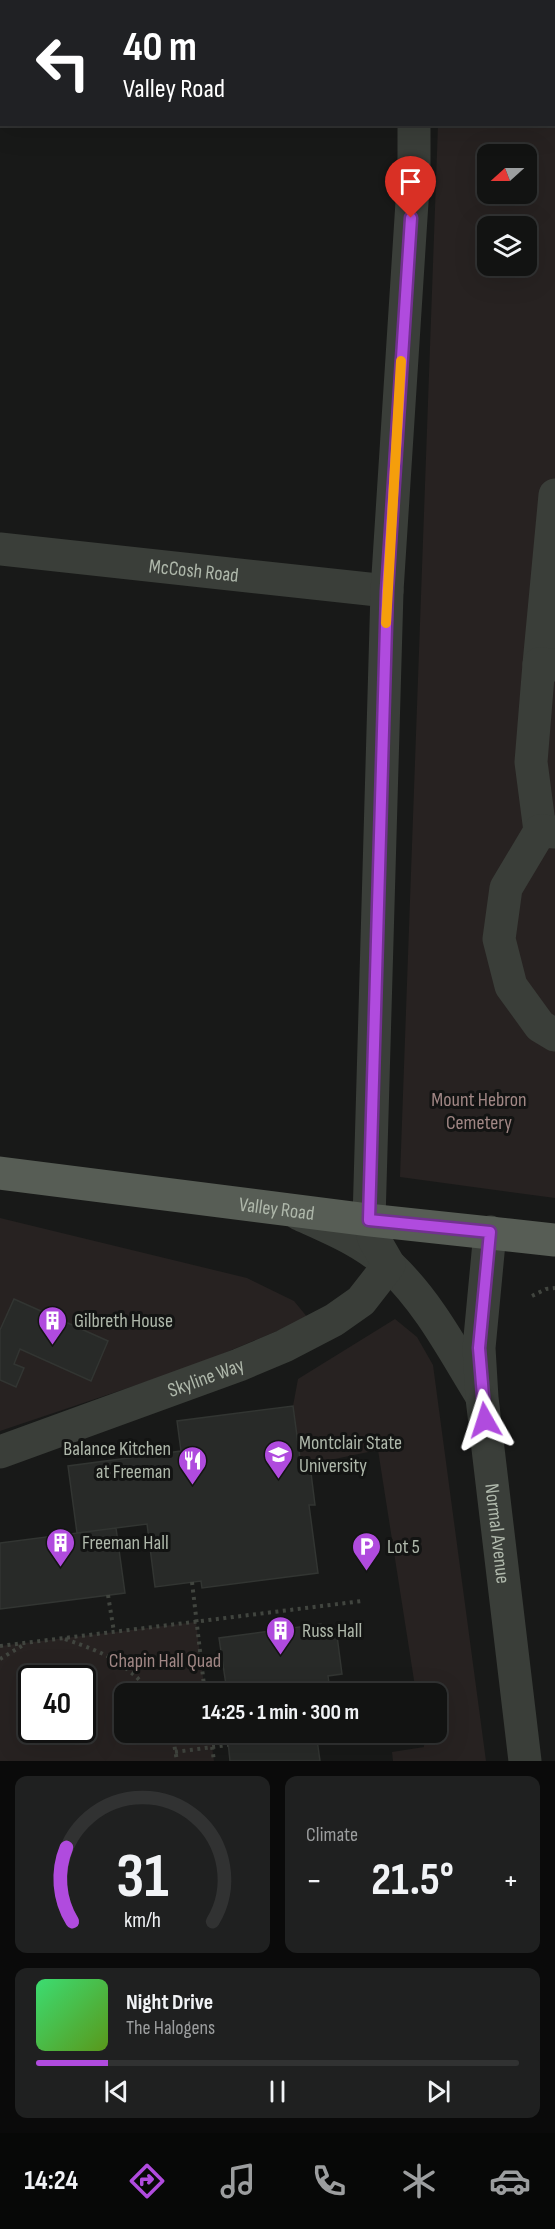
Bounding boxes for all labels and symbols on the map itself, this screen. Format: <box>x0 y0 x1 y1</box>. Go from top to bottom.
north arrow <box>477 144 537 204</box>
pin <box>385 156 436 218</box>
street label: McCosh Road <box>148 554 240 588</box>
park label: Mount Hebron Cemetery <box>431 1088 527 1135</box>
street label: Valley Road <box>238 1193 316 1226</box>
building icon: Gilbreth House <box>37 1304 69 1346</box>
place label: Gilbreth House <box>74 1309 173 1333</box>
street label: Skyline Way <box>165 1353 248 1403</box>
position arrow <box>453 1388 517 1452</box>
place label: Montclair State University <box>299 1431 402 1478</box>
place label: Balance Kitchen at Freeman <box>63 1437 171 1484</box>
school or university icon: Montclair State University <box>262 1438 294 1480</box>
restaurant icon: Balance Kitchen at Freeman <box>176 1444 208 1486</box>
street label: Normal Avenue <box>479 1482 515 1585</box>
building icon: Freeman Hall <box>45 1526 77 1568</box>
parking icon: Lot 5 <box>350 1530 382 1572</box>
place label: Freeman Hall <box>82 1531 169 1555</box>
place label: Lot 5 <box>387 1535 420 1559</box>
building icon: Russ Hall <box>265 1614 297 1656</box>
place label: Russ Hall <box>302 1619 362 1643</box>
park label: Chapin Hall Quad <box>109 1649 221 1673</box>
speed limit sign: 40 <box>18 1665 96 1743</box>

